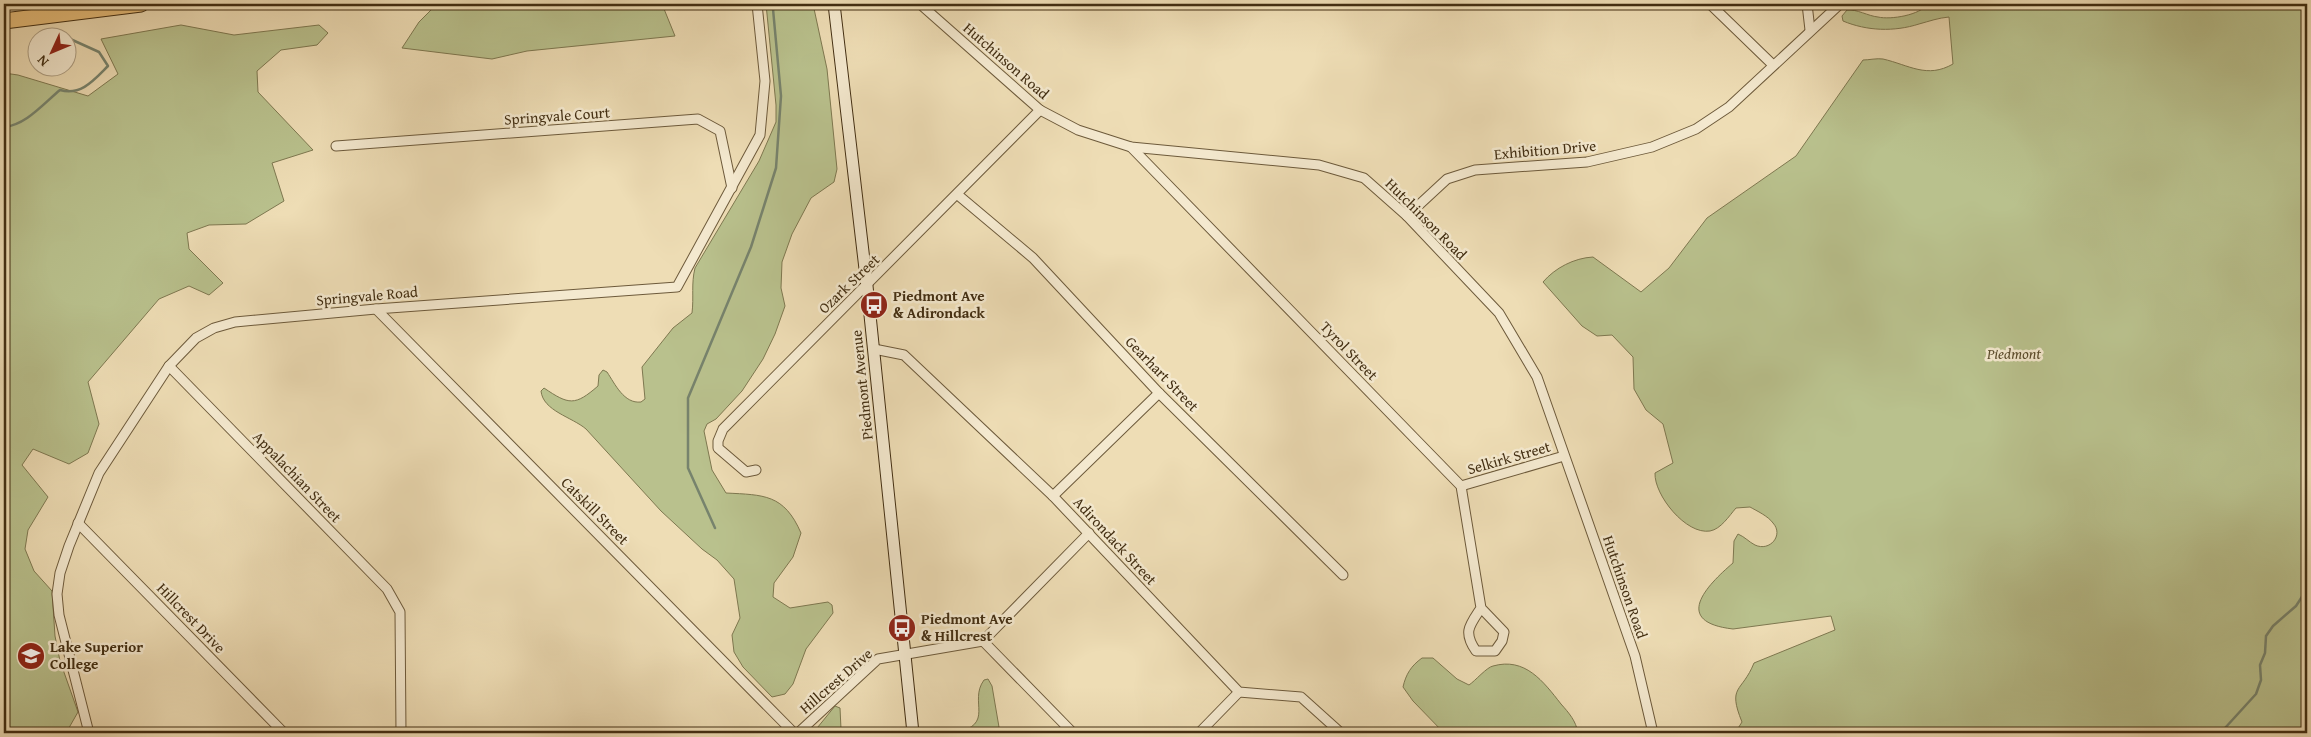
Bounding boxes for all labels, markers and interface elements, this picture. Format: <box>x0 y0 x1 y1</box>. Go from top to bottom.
street label: Hutchinson Road <box>959 17 1054 104</box>
north arrow <box>28 28 78 78</box>
text: N <box>32 50 53 71</box>
street label: Springvale Court <box>503 101 611 130</box>
street label: Exhibition Drive <box>1493 135 1597 164</box>
street label: Hutchinson Road <box>1381 173 1472 264</box>
street label: Ozark Street <box>813 249 884 318</box>
street label: Springvale Road <box>315 281 419 310</box>
place label: Piedmont Ave & Adirondack <box>893 285 985 323</box>
bus stop icon: Piedmont Ave & Adirondack <box>859 290 889 320</box>
street label: Tyrol Street <box>1316 316 1383 385</box>
street label: Piedmont Avenue <box>845 329 878 441</box>
street label: Gearhart Street <box>1121 331 1204 416</box>
park label: Piedmont <box>1986 343 2041 364</box>
street label: Appalachian Street <box>248 426 347 527</box>
street label: Selkirk Street <box>1465 435 1554 479</box>
street label: Catskill Street <box>557 472 634 550</box>
street label: Adirondack Street <box>1069 492 1162 590</box>
street label: Hutchinson Road <box>1598 533 1653 641</box>
street label: Hillcrest Drive <box>152 578 230 657</box>
place label: Piedmont Ave & Hillcrest <box>921 608 1013 646</box>
bus stop icon: Piedmont Ave & Hillcrest <box>887 613 917 643</box>
place label: Lake Superior College <box>50 636 143 674</box>
school or university icon: Lake Superior College <box>16 641 46 671</box>
street label: Hillcrest Drive <box>795 643 877 718</box>

